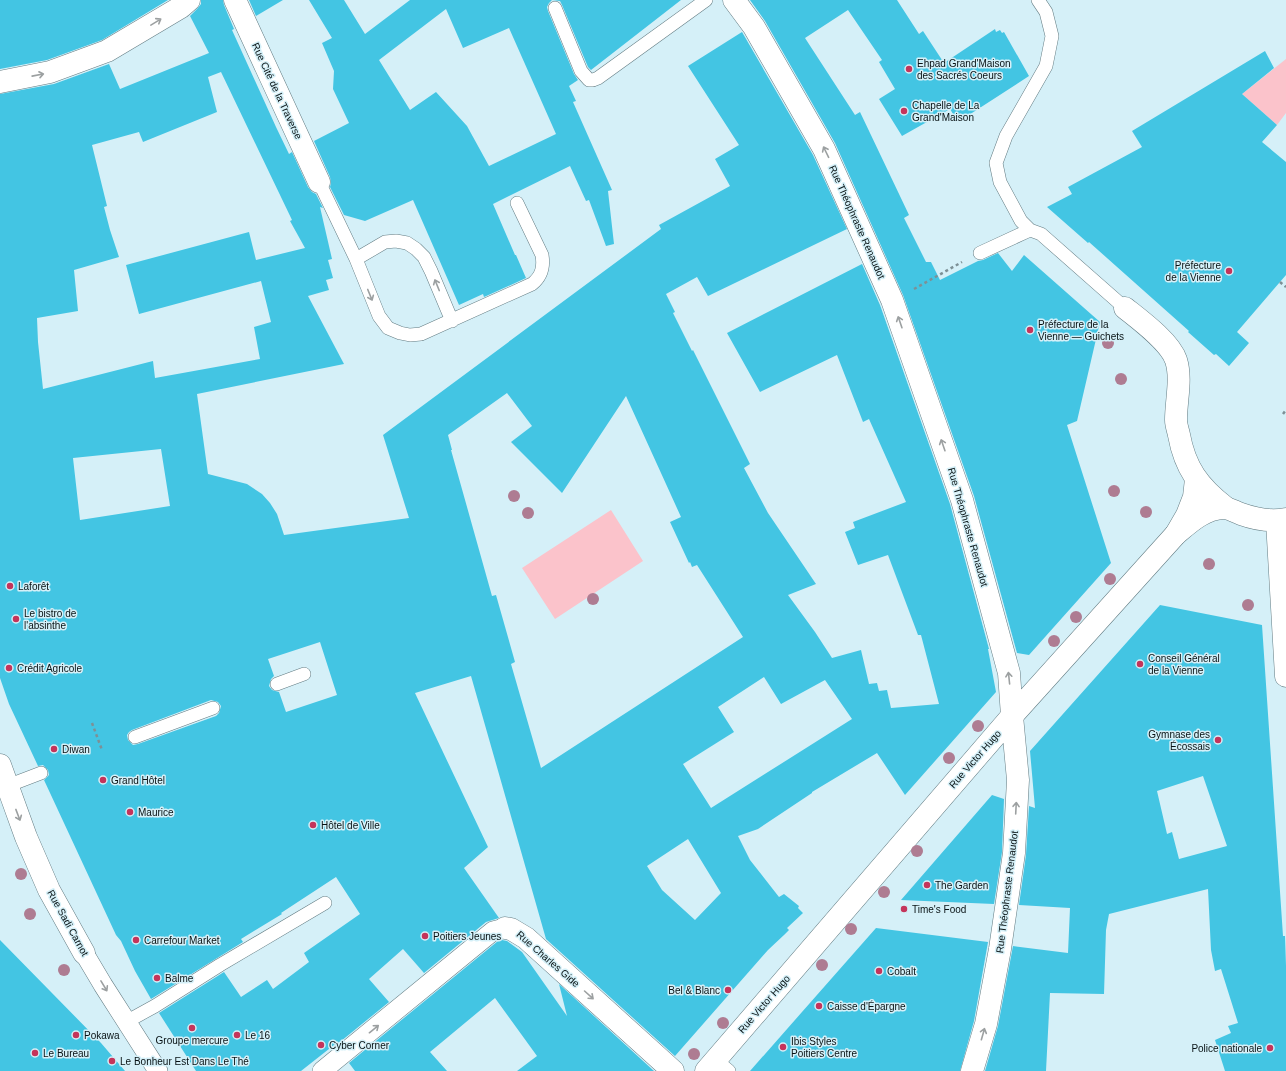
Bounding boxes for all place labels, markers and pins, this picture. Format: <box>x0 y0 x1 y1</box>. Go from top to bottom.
place label: Ehpad Grand'Maison des Sacrés Coeurs <box>917 58 1011 81</box>
marker: Ehpad Grand'Maison des Sacrés Coeurs <box>904 64 914 74</box>
place label: Chapelle de La Grand'Maison <box>912 100 980 123</box>
marker: Chapelle de La Grand'Maison <box>899 106 909 116</box>
place label: Préfecture de la Vienne <box>1166 260 1221 283</box>
marker: Préfecture de la Vienne <box>1224 266 1234 276</box>
place label: Préfecture de la Vienne — Guichets <box>1038 319 1124 342</box>
marker: Préfecture de la Vienne — Guichets <box>1025 325 1035 335</box>
marker: Laforêt <box>5 581 15 591</box>
place label: Laforêt <box>18 581 49 592</box>
place label: Le bistro de l'absinthe <box>24 608 77 631</box>
marker: Le bistro de l'absinthe <box>11 614 21 624</box>
place label: Conseil Général de la Vienne <box>1148 653 1220 676</box>
marker: Conseil Général de la Vienne <box>1135 659 1145 669</box>
marker: Crédit Agricole <box>4 663 14 673</box>
place label: Crédit Agricole <box>17 663 82 674</box>
place label: Gymnase des Écossais <box>1148 729 1210 752</box>
marker: Gymnase des Écossais <box>1213 735 1223 745</box>
marker: Diwan <box>49 744 59 754</box>
place label: Diwan <box>62 744 90 755</box>
marker: Grand Hôtel <box>98 775 108 785</box>
place label: Grand Hôtel <box>111 775 165 786</box>
marker: Maurice <box>125 807 135 817</box>
place label: Maurice <box>138 807 174 818</box>
marker: Hôtel de Ville <box>308 820 318 830</box>
place label: Hôtel de Ville <box>321 820 380 831</box>
marker: The Garden <box>922 880 932 890</box>
place label: The Garden <box>935 880 988 891</box>
marker: Time's Food <box>899 904 909 914</box>
place label: Time's Food <box>912 904 966 915</box>
marker: Poitiers Jeunes <box>420 931 430 941</box>
place label: Poitiers Jeunes <box>433 931 501 942</box>
marker: Carrefour Market <box>131 935 141 945</box>
place label: Carrefour Market <box>144 935 220 946</box>
marker: Cobalt <box>874 966 884 976</box>
place label: Cobalt <box>887 966 916 977</box>
marker: Balme <box>152 973 162 983</box>
place label: Balme <box>165 973 194 984</box>
place label: Bel & Blanc <box>668 985 720 996</box>
marker: Bel & Blanc <box>723 985 733 995</box>
place label: Caisse d'Épargne <box>827 1000 906 1012</box>
marker: Caisse d'Épargne <box>814 1001 824 1011</box>
marker: Groupe mercure <box>187 1023 197 1033</box>
marker: Pokawa <box>71 1030 81 1040</box>
place label: Pokawa <box>84 1030 120 1041</box>
marker: Le 16 <box>232 1030 242 1040</box>
place label: Le 16 <box>245 1030 270 1041</box>
place label: Groupe mercure <box>156 1035 229 1046</box>
place label: Ibis Styles Poitiers Centre <box>791 1036 858 1059</box>
marker: Cyber Corner <box>316 1040 326 1050</box>
place label: Cyber Corner <box>329 1040 390 1051</box>
marker: Ibis Styles Poitiers Centre <box>778 1042 788 1052</box>
place label: Police nationale <box>1191 1043 1262 1054</box>
marker: Police nationale <box>1265 1043 1275 1053</box>
marker: Le Bureau <box>30 1048 40 1058</box>
place label: Le Bureau <box>43 1048 89 1059</box>
marker: Le Bonheur Est Dans Le Thé <box>107 1056 117 1066</box>
place label: Le Bonheur Est Dans Le Thé <box>120 1056 249 1067</box>

